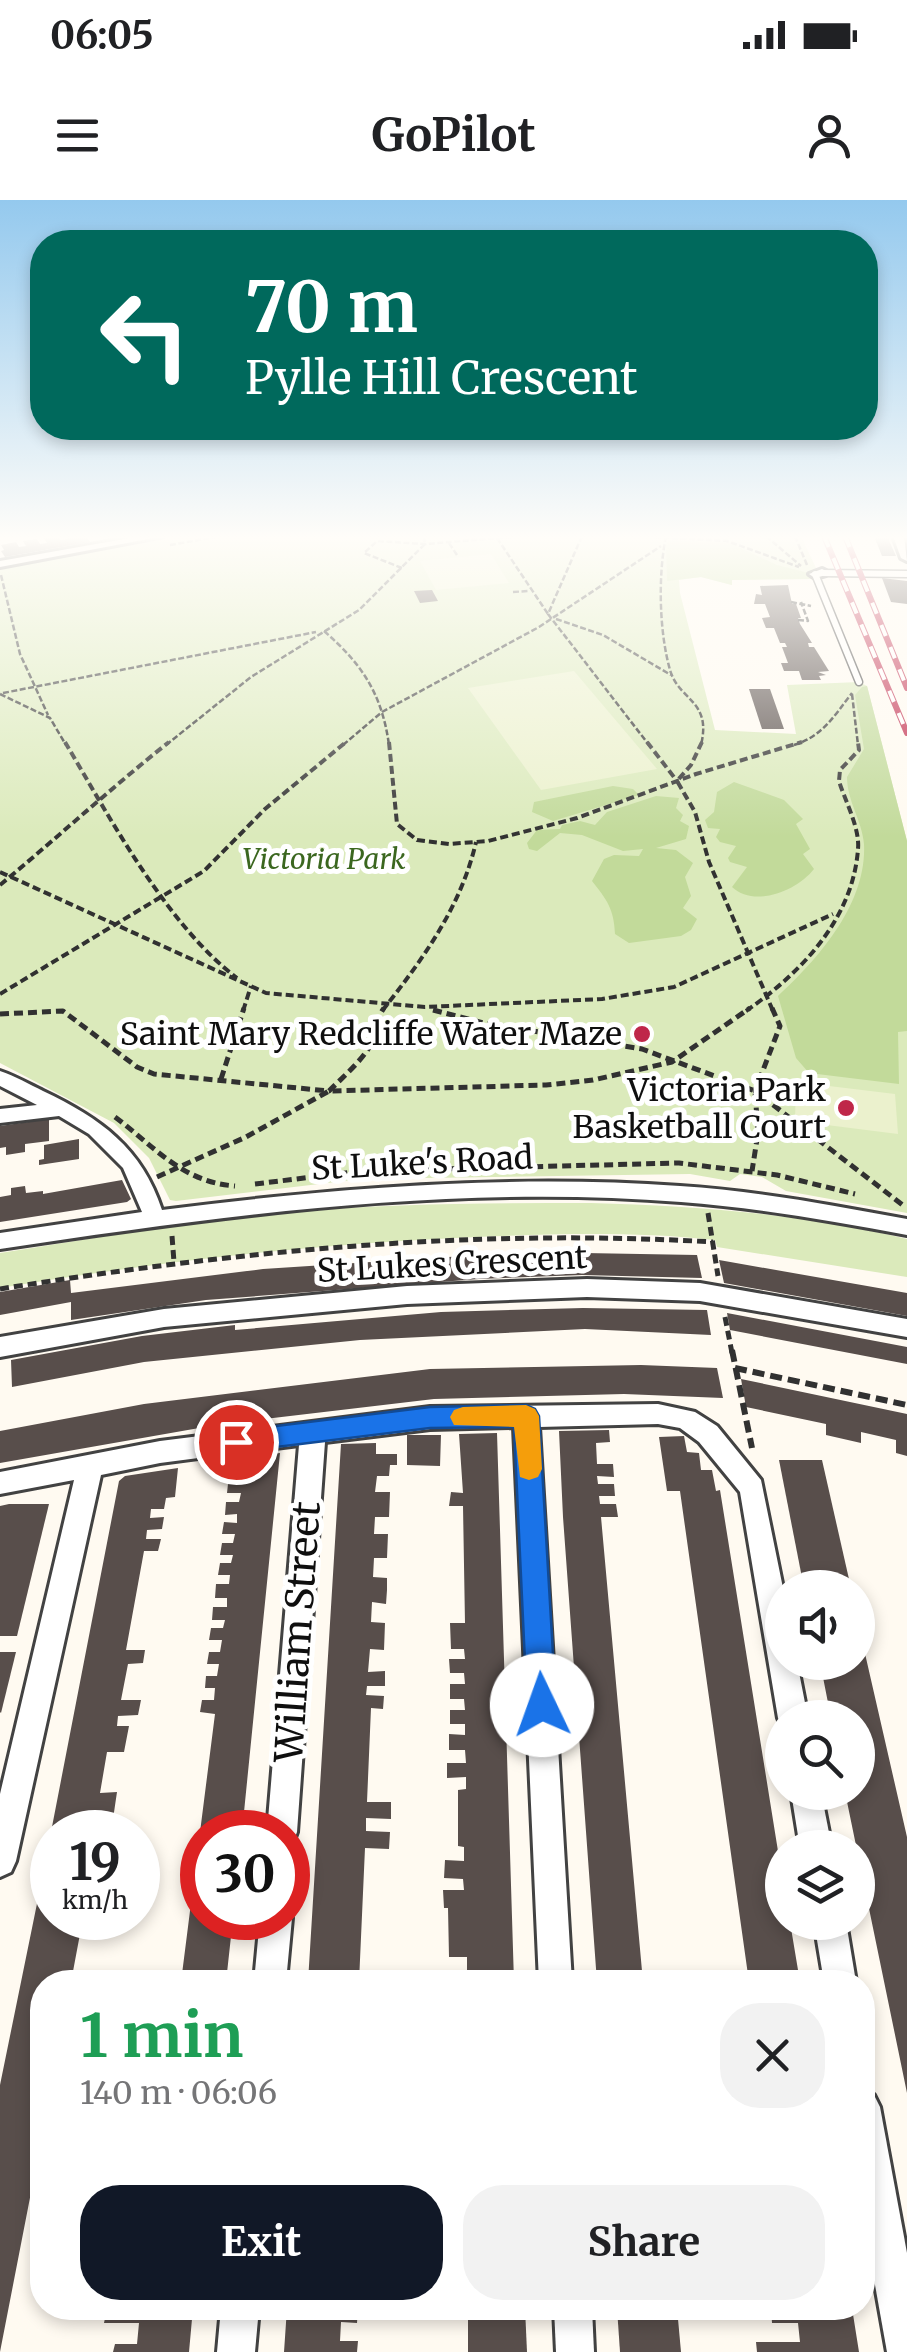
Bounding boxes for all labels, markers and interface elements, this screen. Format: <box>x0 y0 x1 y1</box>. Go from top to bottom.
text: 06:05 <box>50 12 154 59</box>
text: GoPilot <box>371 107 536 163</box>
icon: menu <box>50 108 105 163</box>
icon: person <box>802 108 857 163</box>
text: 70 m <box>245 263 418 351</box>
icon: left <box>80 270 210 400</box>
text: Pylle Hill Crescent <box>245 350 638 406</box>
park label: Victoria Park <box>243 841 405 877</box>
place label: Saint Mary Redcliffe Water Maze <box>120 1014 622 1054</box>
marker: Saint Mary Redcliffe Water Maze <box>631 1023 653 1045</box>
place label: Victoria Park Basketball Court <box>573 1070 827 1147</box>
marker: Victoria Park Basketball Court <box>835 1097 857 1119</box>
street label: St Luke's Road <box>310 1137 534 1189</box>
street label: St Lukes Crescent <box>316 1237 589 1291</box>
pin <box>194 1400 279 1485</box>
icon: arrive <box>209 1415 264 1470</box>
street label: William Street <box>265 1500 330 1765</box>
map controls <box>765 1570 875 1940</box>
button: sound <box>765 1570 875 1680</box>
position arrow <box>490 1653 594 1757</box>
button: search <box>765 1700 875 1810</box>
speed limit sign: 30 <box>180 1810 310 1940</box>
button: layers <box>765 1830 875 1940</box>
text: 19 <box>69 1831 121 1894</box>
text: km/h <box>62 1884 128 1916</box>
text: 1 min <box>80 1998 243 2073</box>
button: close <box>720 2003 825 2108</box>
text: 140 m · 06:06 <box>80 2073 277 2113</box>
button: Exit <box>80 2185 443 2300</box>
button: Share <box>463 2185 825 2300</box>

